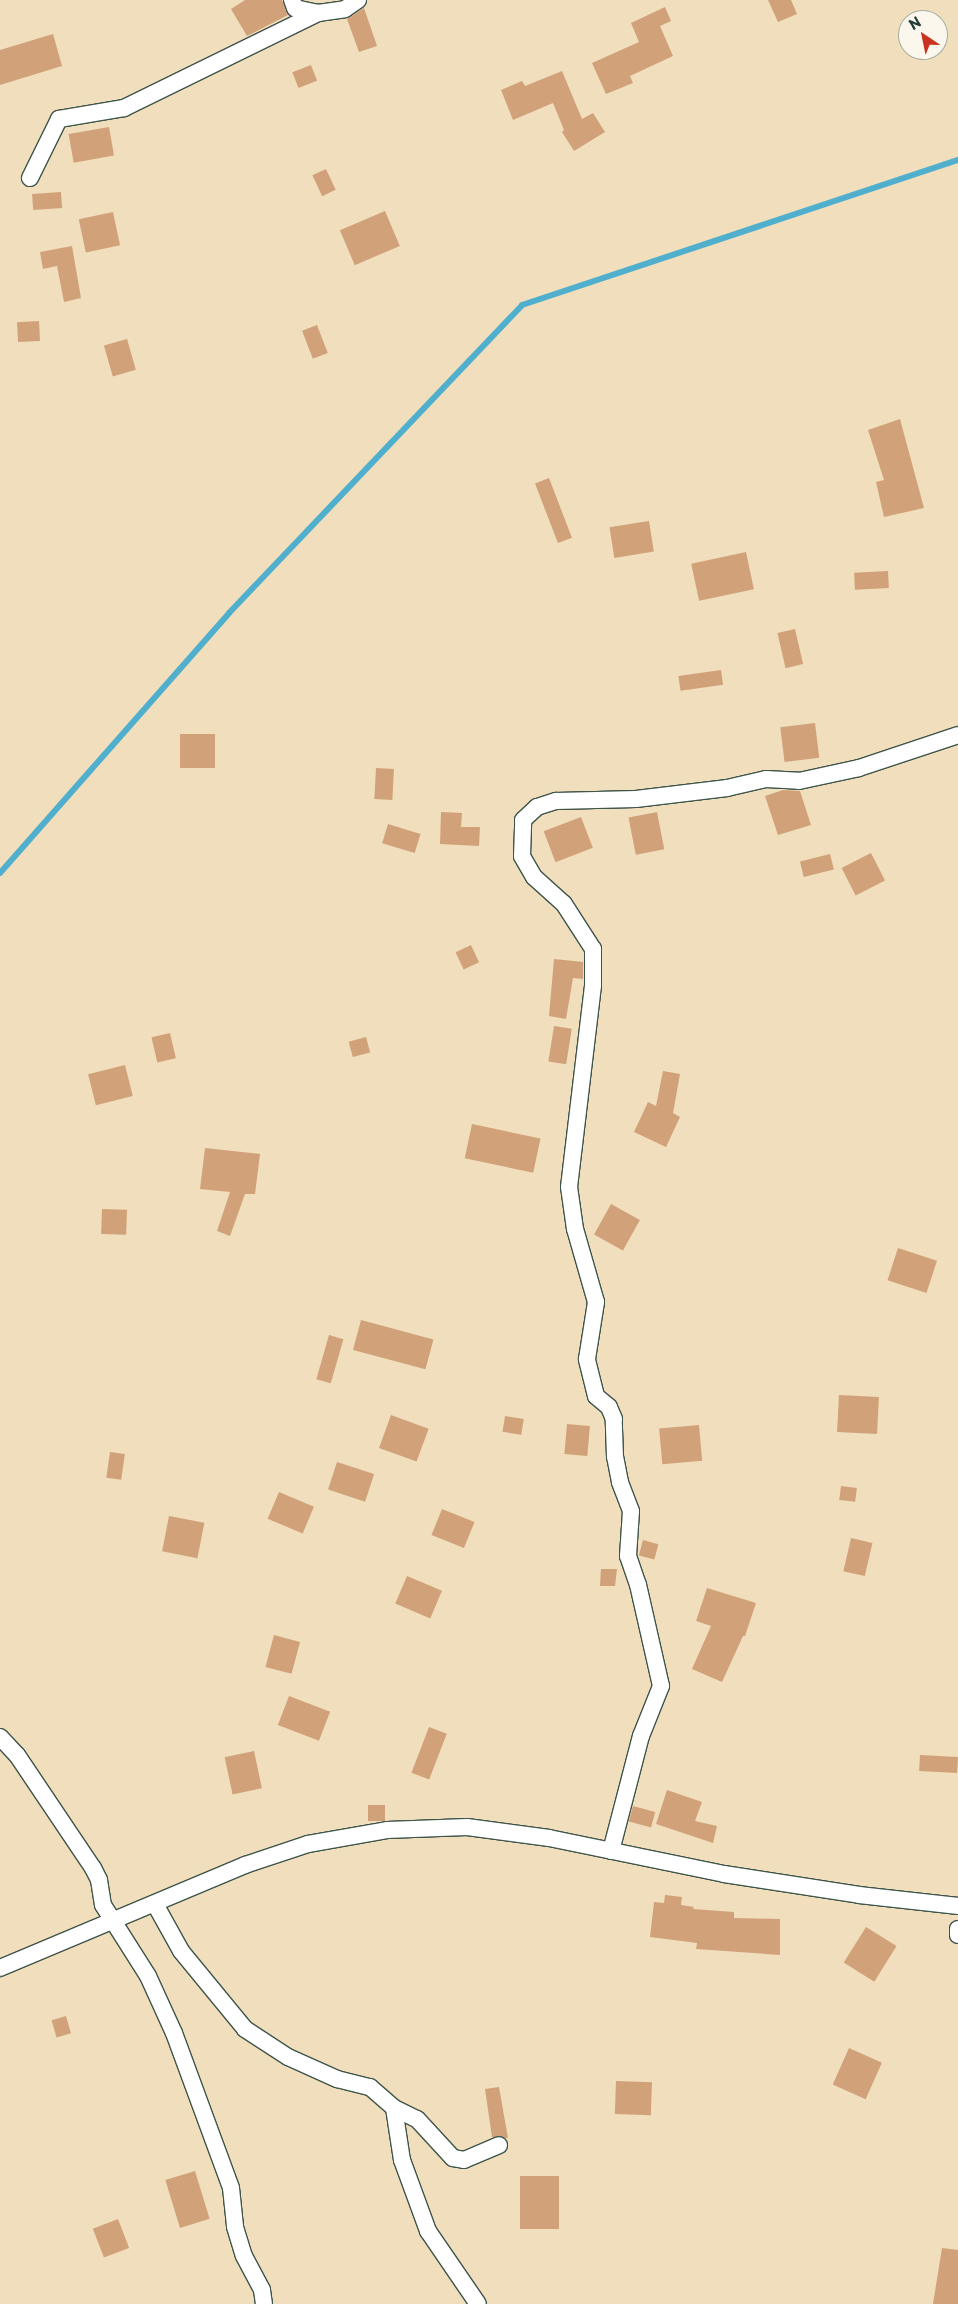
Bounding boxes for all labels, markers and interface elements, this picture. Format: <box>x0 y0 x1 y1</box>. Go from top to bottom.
north arrow <box>898 10 948 60</box>
text: N <box>904 11 925 35</box>

